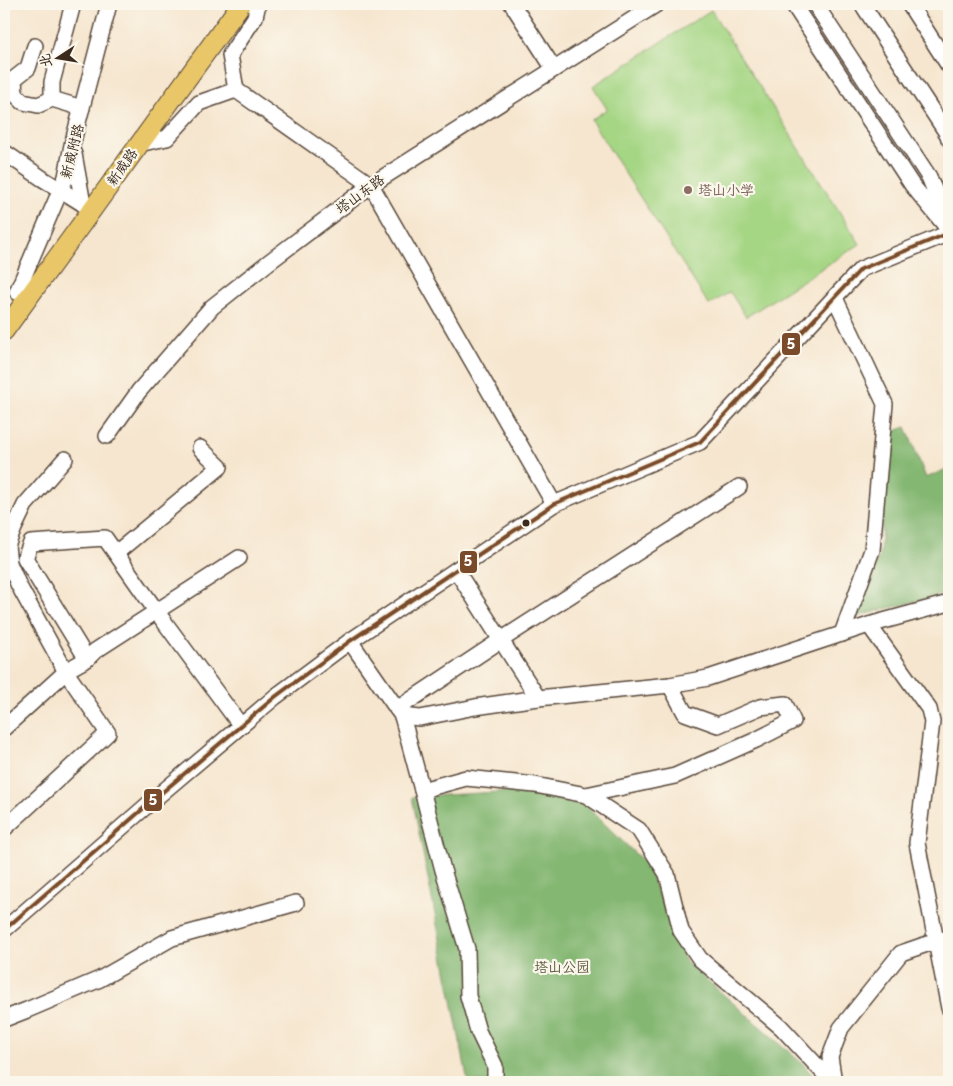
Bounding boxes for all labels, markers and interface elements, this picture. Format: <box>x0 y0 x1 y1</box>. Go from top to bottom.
north arrow <box>32 32 82 82</box>
text: 北 <box>33 52 57 70</box>
street label: 新威附路 <box>55 121 88 181</box>
street label: 新威路 <box>101 143 142 190</box>
street label: 塔山东路 <box>331 169 389 219</box>
place label: 塔山小学 <box>698 179 754 200</box>
marker: 塔山小学 <box>682 184 694 196</box>
line badge: 5 <box>781 332 801 356</box>
text: 5 <box>787 333 796 354</box>
unlabelled marker <box>521 518 531 528</box>
line badge: 5 <box>459 550 478 574</box>
text: 5 <box>464 550 473 571</box>
line badge: 5 <box>143 788 163 812</box>
text: 5 <box>149 789 158 810</box>
park label: 塔山公园 <box>534 956 590 977</box>

